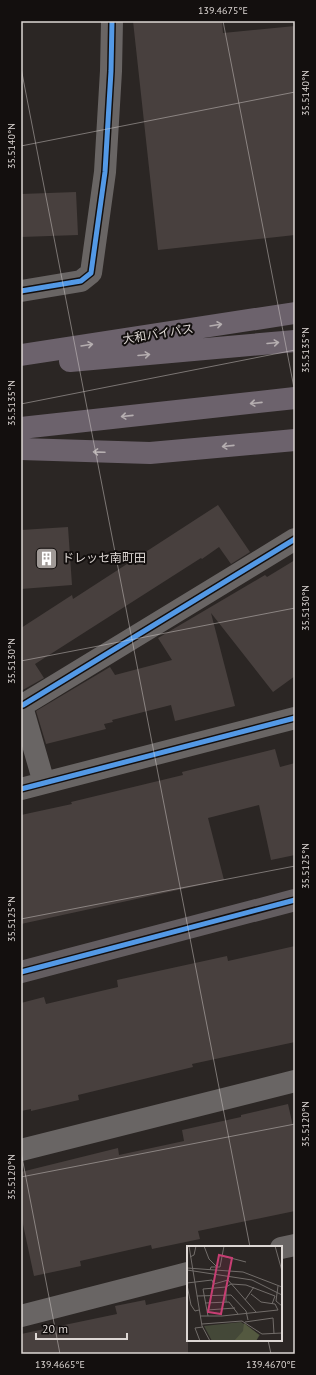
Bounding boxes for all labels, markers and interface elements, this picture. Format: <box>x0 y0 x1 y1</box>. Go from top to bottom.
text: 139.4675°E <box>198 4 248 17</box>
text: 35.5140°N <box>299 70 312 116</box>
text: 35.5140°N <box>5 123 18 169</box>
street label: 大和バイパス <box>121 320 195 347</box>
one-way arrow <box>209 321 222 329</box>
text: 35.5135°N <box>299 327 312 373</box>
one-way arrow <box>266 340 279 347</box>
one-way arrow <box>80 341 93 349</box>
one-way arrow <box>137 351 150 359</box>
text: 35.5135°N <box>5 380 18 426</box>
one-way arrow <box>250 399 263 406</box>
one-way arrow <box>121 413 134 420</box>
one-way arrow <box>222 443 235 450</box>
one-way arrow <box>93 448 106 455</box>
building icon: ドレッセ南町田 <box>33 545 59 571</box>
place label: ドレッセ南町田 <box>62 550 146 565</box>
text: 35.5130°N <box>299 585 312 631</box>
text: 35.5130°N <box>5 638 18 684</box>
text: 35.5125°N <box>299 843 312 889</box>
text: 35.5125°N <box>5 896 18 942</box>
text: 35.5120°N <box>299 1101 312 1147</box>
text: 35.5120°N <box>5 1154 18 1200</box>
inset map <box>187 1246 282 1341</box>
scale bar <box>36 1315 127 1341</box>
text: 20 m <box>42 1321 68 1336</box>
text: 139.4665°E <box>35 1358 85 1371</box>
text: 139.4670°E <box>246 1358 296 1371</box>

